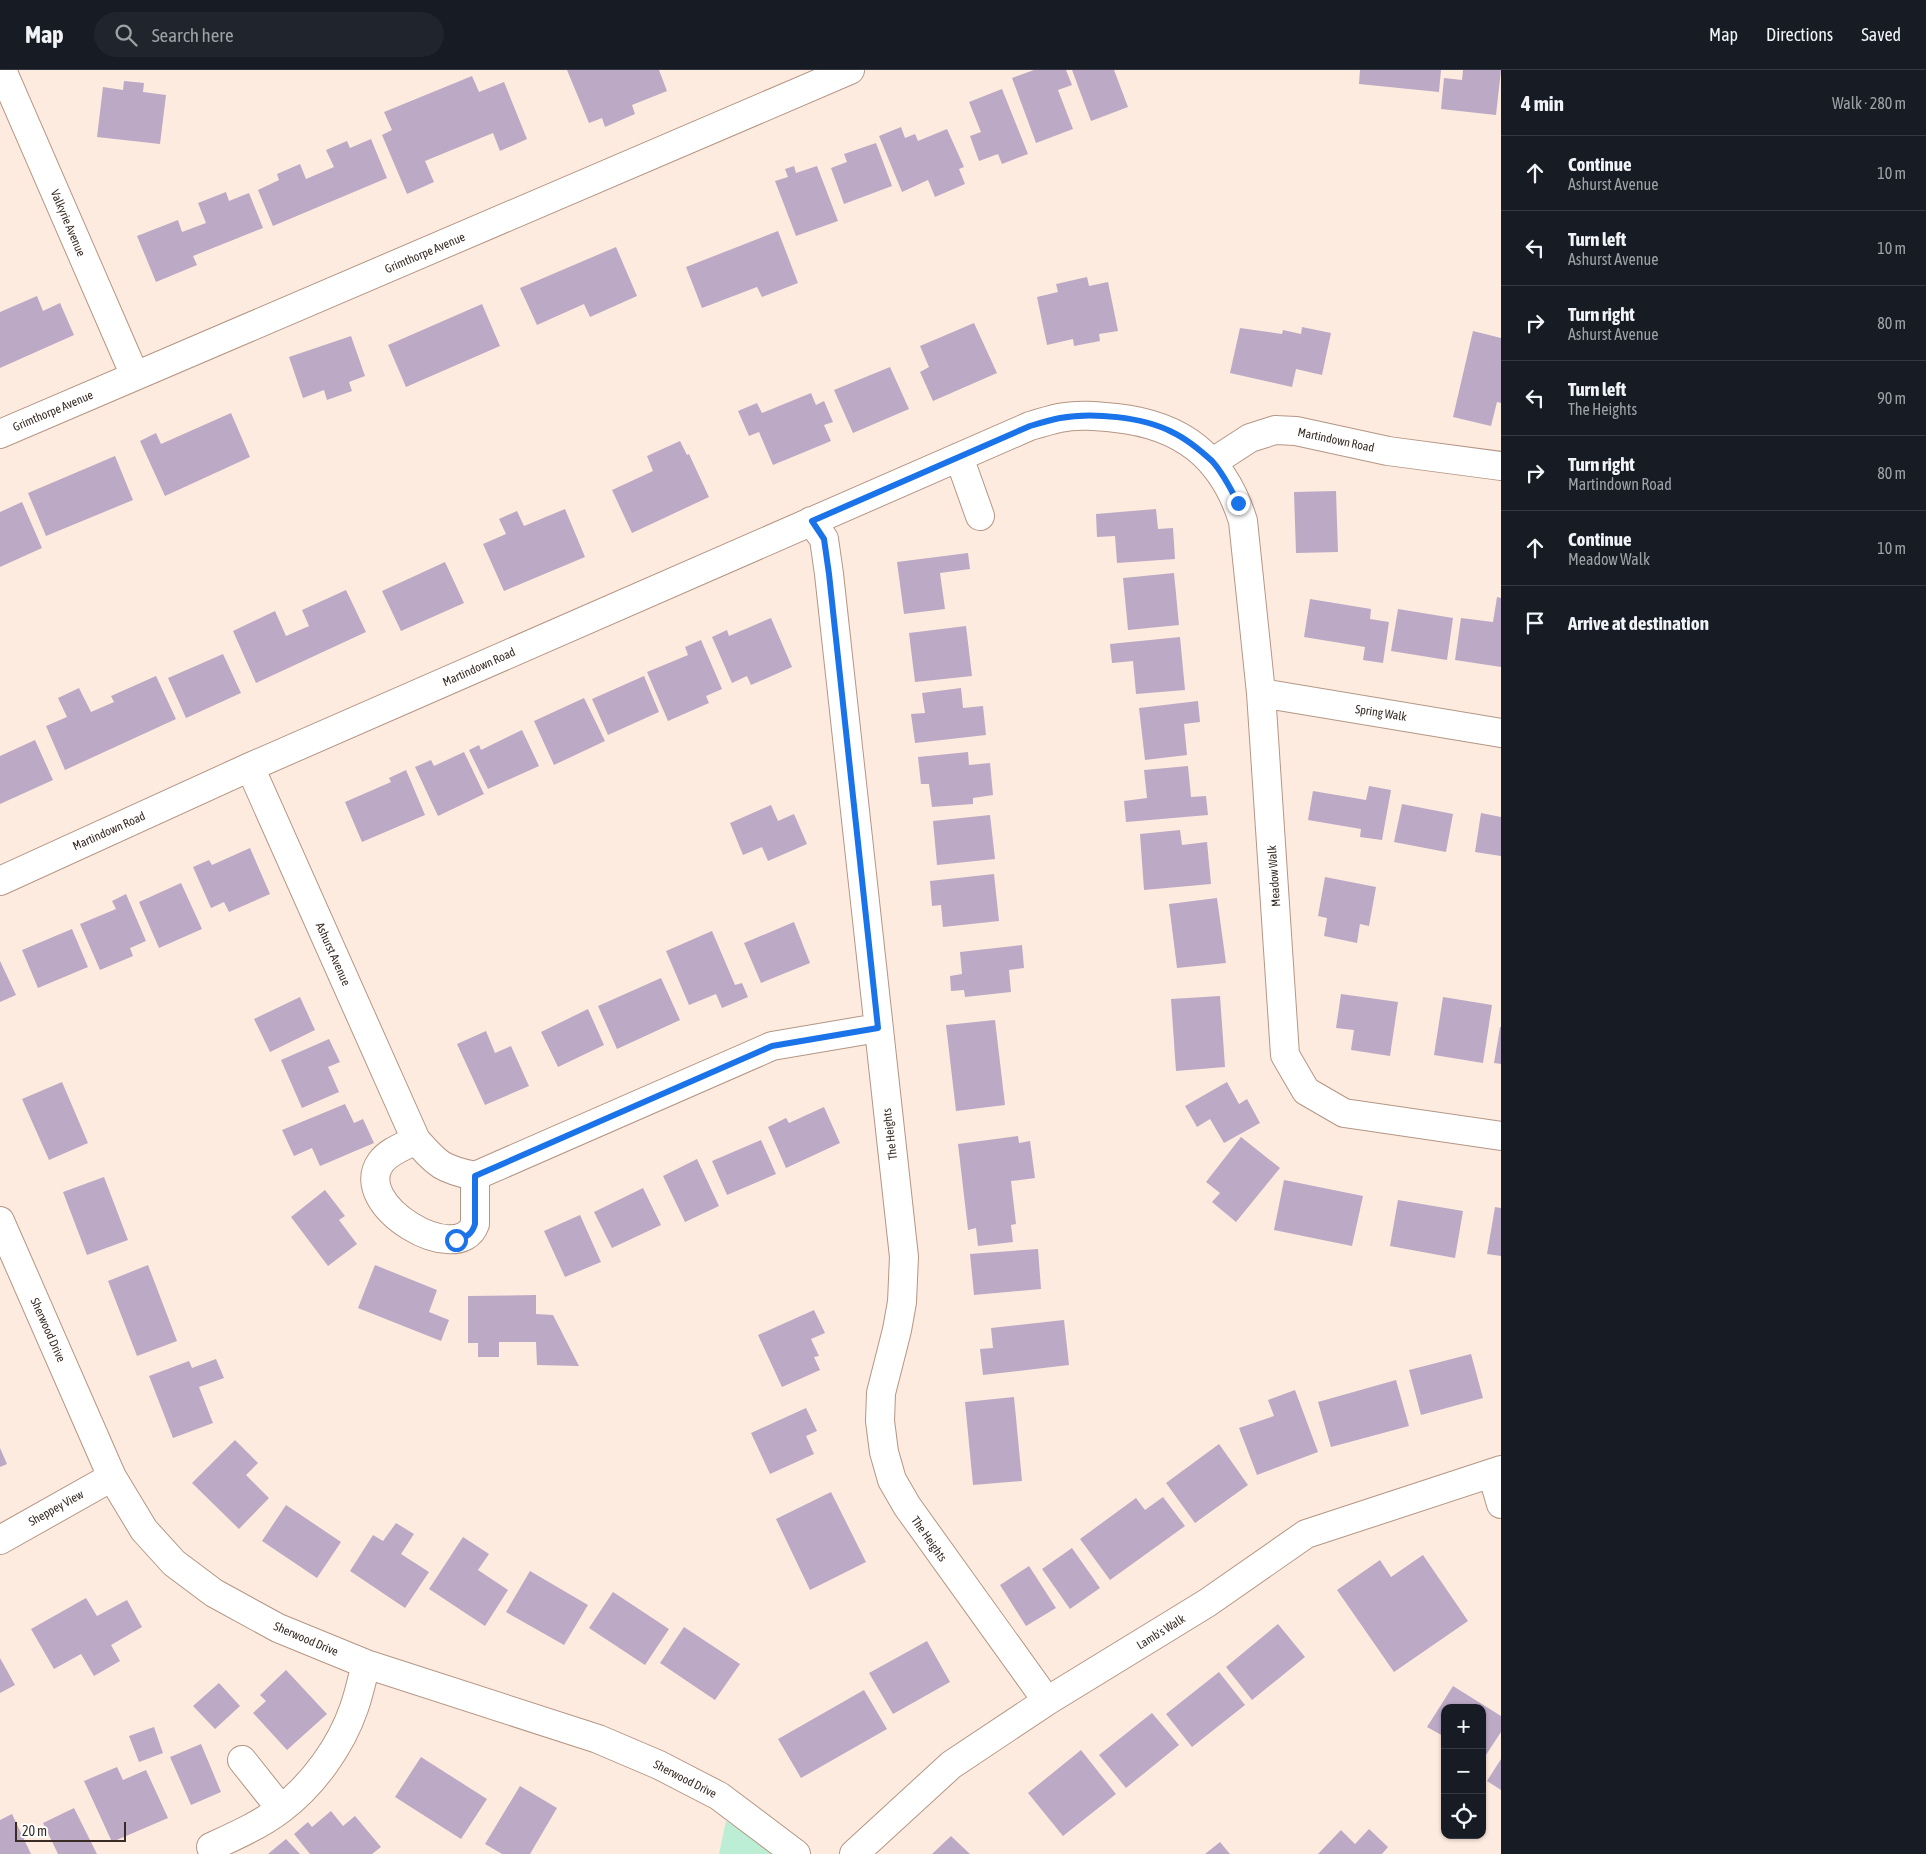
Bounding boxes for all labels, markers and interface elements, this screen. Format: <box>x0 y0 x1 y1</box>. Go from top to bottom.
search box <box>94 12 444 57</box>
text: Map <box>25 21 64 48</box>
icon: search <box>112 21 140 49</box>
text: Search here <box>152 24 234 46</box>
text: Map <box>1709 24 1738 45</box>
text: Directions <box>1766 24 1833 45</box>
text: Saved <box>1861 24 1901 45</box>
text: 4 min <box>1521 91 1564 115</box>
text: Walk · 280 m <box>1832 94 1906 112</box>
text: Continue <box>1568 153 1632 175</box>
icon: ahead <box>1521 159 1549 187</box>
text: 10 m <box>1877 164 1906 182</box>
text: Ashurst Avenue <box>1568 175 1658 193</box>
street label: Valkyrie Avenue <box>48 188 88 258</box>
text: Turn left <box>1568 228 1626 250</box>
street label: Grimthorpe Avenue <box>383 230 467 276</box>
icon: left <box>1521 234 1549 262</box>
text: 10 m <box>1877 239 1906 257</box>
text: Ashurst Avenue <box>1568 250 1658 268</box>
text: Turn right <box>1568 303 1635 325</box>
icon: right <box>1521 309 1549 337</box>
text: 80 m <box>1877 314 1906 332</box>
text: Ashurst Avenue <box>1568 325 1658 343</box>
text: Turn left <box>1568 378 1626 400</box>
icon: left <box>1521 384 1549 412</box>
street label: Grimthorpe Avenue <box>11 388 95 434</box>
text: 90 m <box>1877 389 1906 407</box>
text: The Heights <box>1568 400 1637 418</box>
street label: Martindown Road <box>1296 425 1376 455</box>
text: Turn right <box>1568 453 1635 475</box>
icon: right <box>1521 459 1549 487</box>
text: 80 m <box>1877 464 1906 482</box>
text: Martindown Road <box>1568 475 1672 493</box>
route end <box>1227 492 1250 515</box>
text: Continue <box>1568 528 1632 550</box>
icon: ahead <box>1521 534 1549 562</box>
text: 10 m <box>1877 539 1906 557</box>
text: Meadow Walk <box>1568 550 1650 568</box>
icon: arrive <box>1521 609 1549 637</box>
text: Arrive at destination <box>1568 612 1709 634</box>
street label: Martindown Road <box>441 645 517 689</box>
street label: Spring Walk <box>1354 702 1408 724</box>
street label: Martindown Road <box>71 809 147 853</box>
street label: Meadow Walk <box>1265 844 1283 907</box>
street label: Ashurst Avenue <box>313 920 353 988</box>
street label: The Heights <box>880 1107 900 1161</box>
route start <box>445 1229 468 1252</box>
street label: Sherwood Drive <box>28 1296 68 1364</box>
street label: Sheppey View <box>26 1487 86 1529</box>
street label: The Heights <box>908 1514 950 1564</box>
street label: Lamb's Walk <box>1134 1611 1188 1652</box>
street label: Sherwood Drive <box>272 1619 340 1659</box>
map controls <box>1441 1704 1486 1839</box>
button: + <box>1441 1704 1486 1749</box>
button: − <box>1441 1749 1486 1794</box>
street label: Sherwood Drive <box>651 1757 719 1801</box>
button: locate <box>1441 1794 1486 1839</box>
scale bar <box>15 1819 126 1842</box>
text: 20 m <box>22 1823 47 1839</box>

